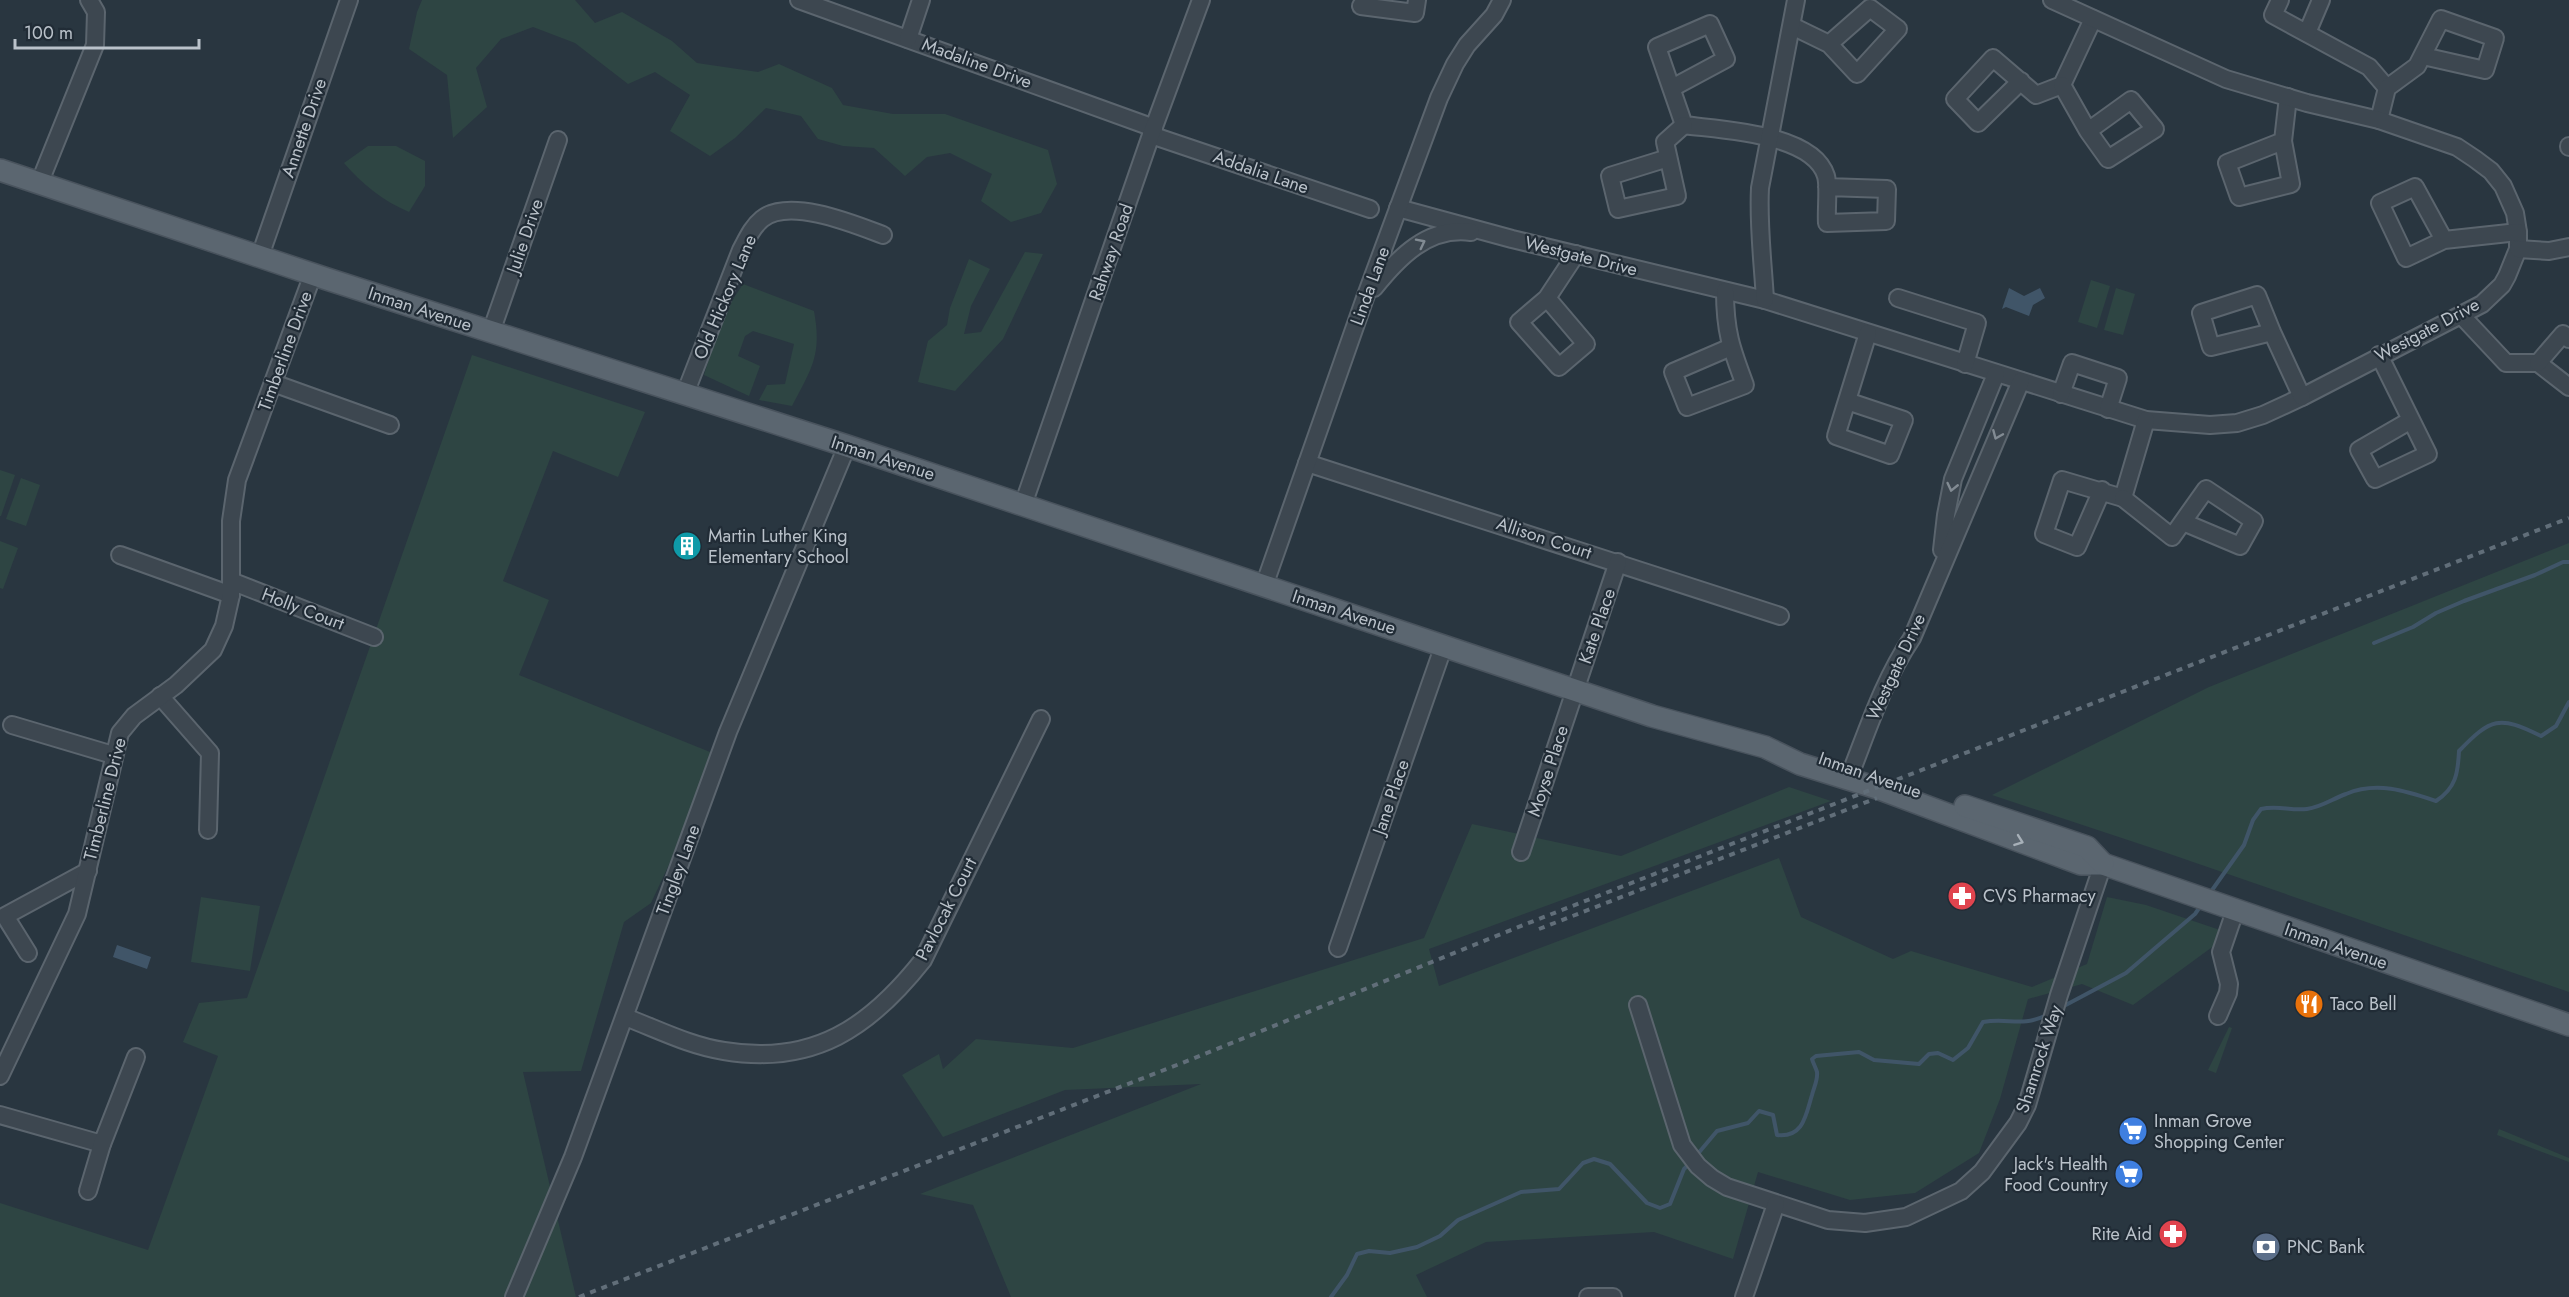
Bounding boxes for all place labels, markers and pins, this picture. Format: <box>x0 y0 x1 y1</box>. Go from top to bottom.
place label: Martin Luther King Elementary School <box>708 523 849 570</box>
building icon: Martin Luther King Elementary School <box>671 530 703 562</box>
pharmacy icon: CVS Pharmacy <box>1946 880 1978 912</box>
place label: CVS Pharmacy <box>1983 883 2096 909</box>
restaurant icon: Taco Bell <box>2293 988 2325 1020</box>
place label: Taco Bell <box>2330 991 2397 1017</box>
place label: Inman Grove Shopping Center <box>2154 1108 2285 1155</box>
supermarket icon: Inman Grove Shopping Center <box>2117 1115 2149 1147</box>
place label: Jack's Health Food Country <box>2004 1151 2108 1198</box>
supermarket icon: Jack's Health Food Country <box>2113 1158 2145 1190</box>
pharmacy icon: Rite Aid <box>2157 1218 2189 1250</box>
place label: Rite Aid <box>2091 1221 2152 1247</box>
bank icon: PNC Bank <box>2250 1231 2282 1263</box>
place label: PNC Bank <box>2287 1234 2365 1260</box>

